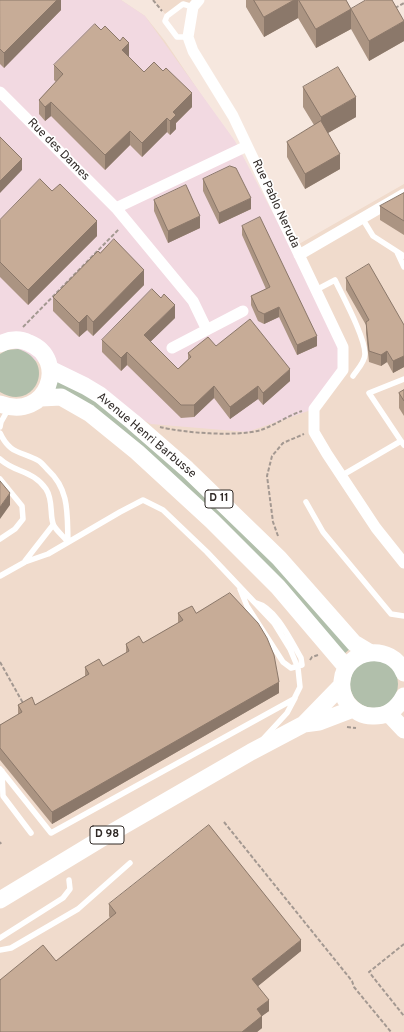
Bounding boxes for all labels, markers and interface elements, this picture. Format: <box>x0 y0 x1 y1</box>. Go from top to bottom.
street label: Rue des Dames <box>24 116 92 184</box>
street label: Rue Pablo Neruda <box>248 157 302 251</box>
street label: Avenue Henri Barbusse <box>93 390 199 482</box>
road number: D 11 <box>205 490 233 508</box>
road number: D 98 <box>90 826 124 844</box>

